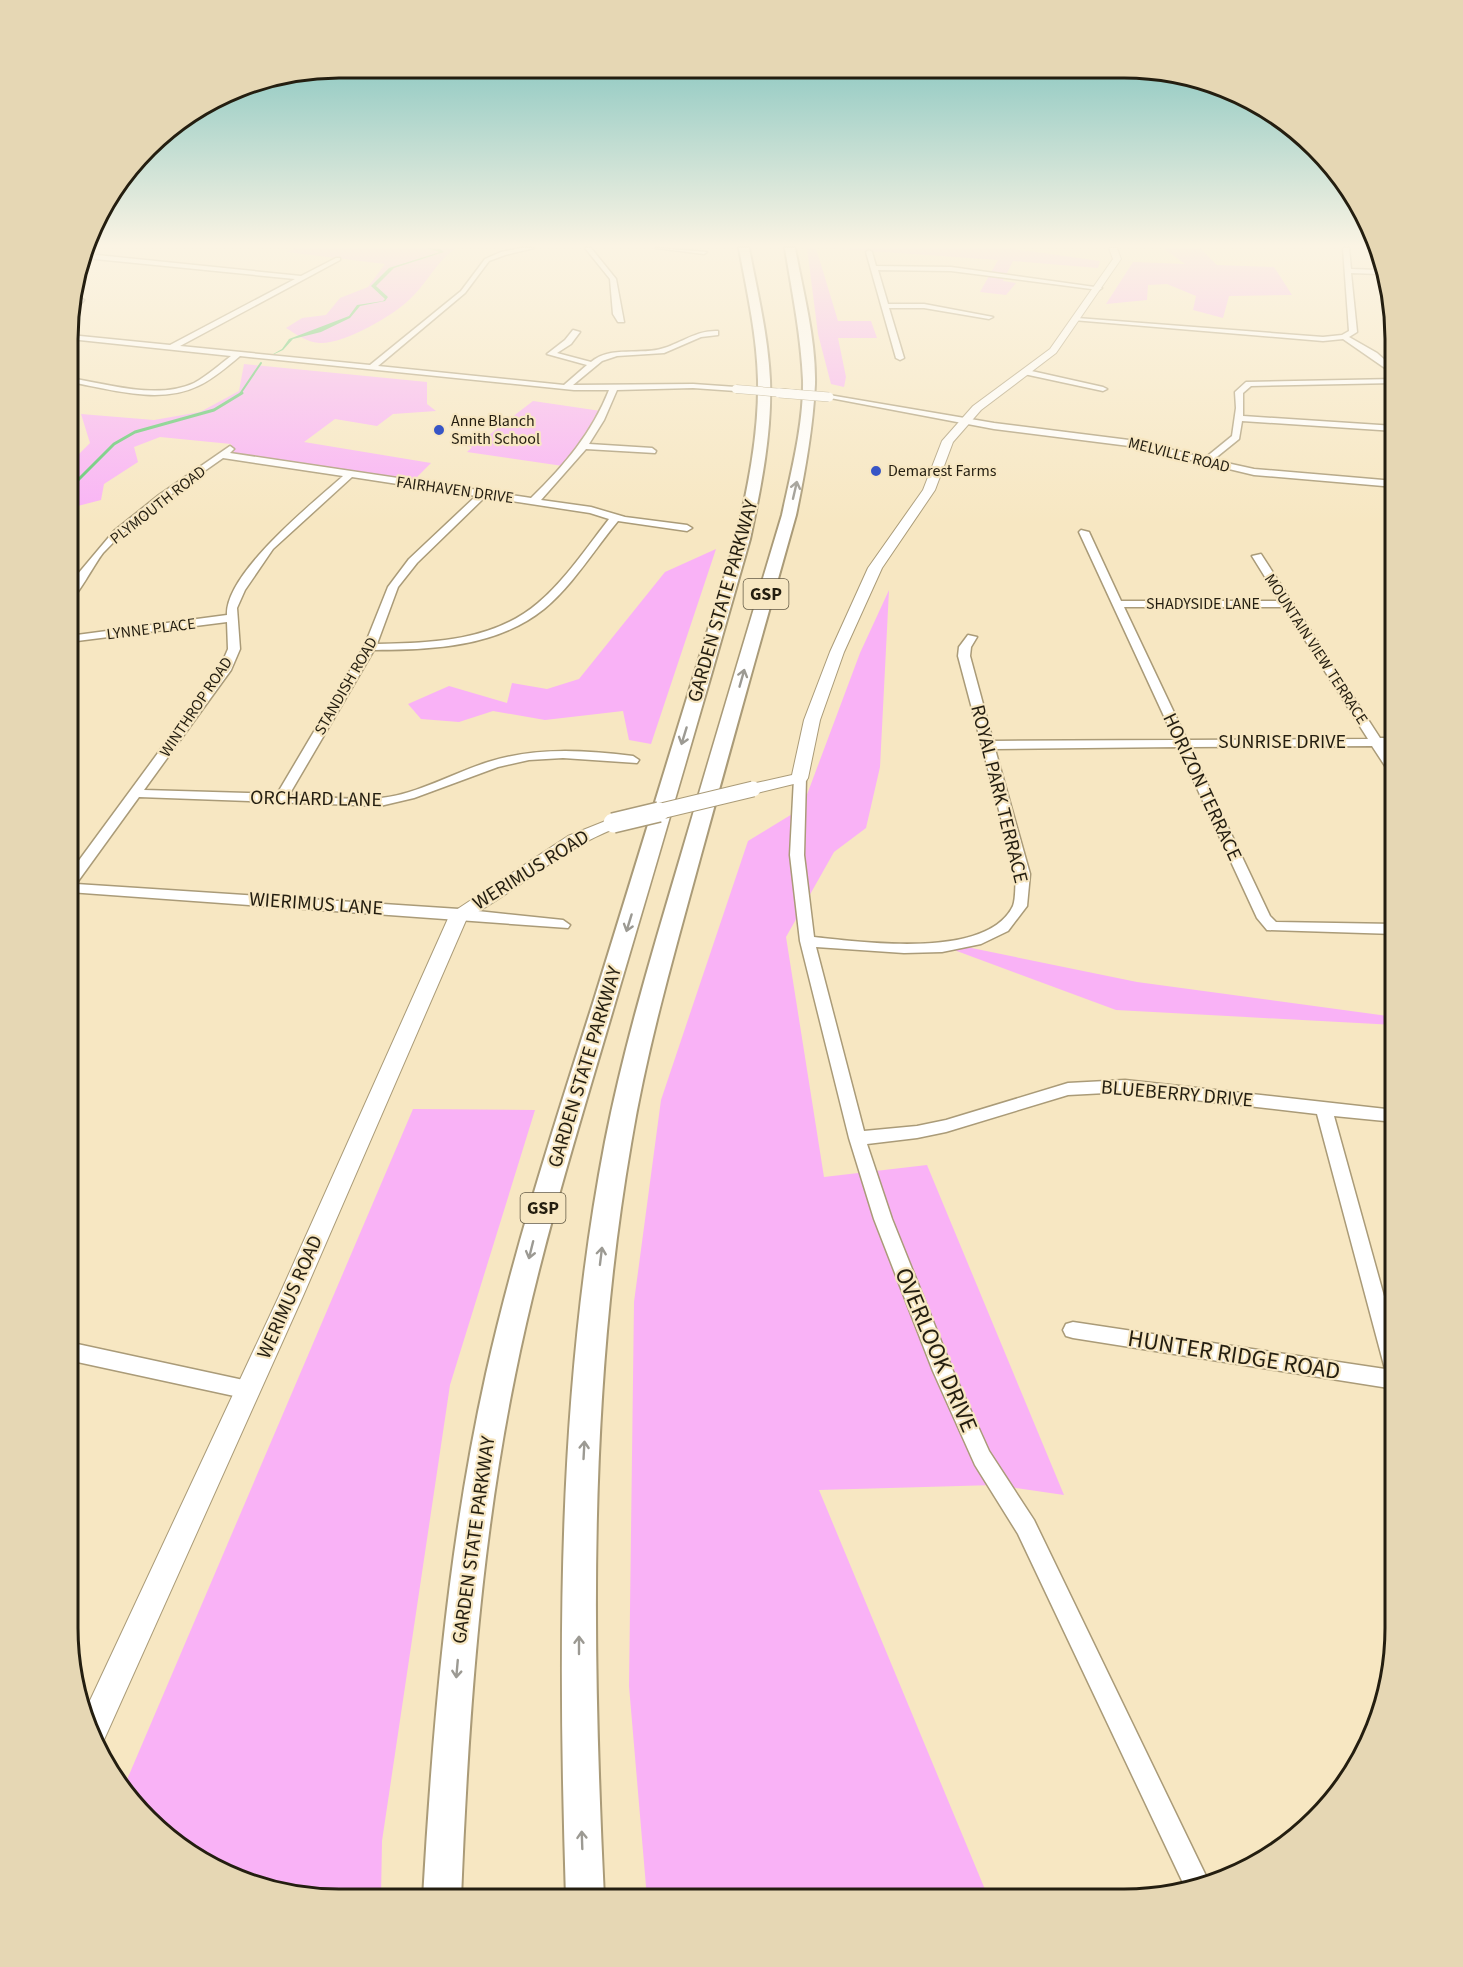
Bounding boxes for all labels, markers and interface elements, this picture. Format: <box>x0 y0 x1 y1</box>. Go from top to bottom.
place label: Anne Blanch Smith School <box>451 410 540 450</box>
marker: Anne Blanch Smith School <box>432 423 446 437</box>
street label: MELVILLE ROAD <box>1126 432 1232 478</box>
street label: PLYMOUTH ROAD <box>105 460 211 549</box>
place label: Demarest Farms <box>888 460 997 482</box>
marker: Demarest Farms <box>869 464 883 478</box>
street label: FAIRHAVEN DRIVE <box>395 471 515 509</box>
one-way arrow <box>790 481 801 500</box>
street label: GARDEN STATE PARKWAY <box>681 496 765 705</box>
street label: MOUNTAIN VIEW TERRACE <box>1259 570 1373 728</box>
road number: GSP <box>744 579 789 609</box>
street label: SHADYSIDE LANE <box>1146 593 1260 615</box>
street label: LYNNE PLACE <box>105 613 197 645</box>
street label: STANDISH ROAD <box>309 633 383 739</box>
street label: WINTHROP ROAD <box>154 653 238 761</box>
one-way arrow <box>737 668 748 687</box>
street label: ROYAL PARK TERRACE <box>963 702 1035 886</box>
street label: HORIZON TERRACE <box>1155 709 1249 865</box>
one-way arrow <box>678 726 689 745</box>
street label: SUNRISE DRIVE <box>1218 728 1346 756</box>
street label: ORCHARD LANE <box>250 784 382 814</box>
street label: WERIMUS ROAD <box>467 823 595 917</box>
street label: WIERIMUS LANE <box>248 885 384 923</box>
one-way arrow <box>623 913 634 932</box>
street label: GARDEN STATE PARKWAY <box>541 962 629 1171</box>
street label: BLUEBERRY DRIVE <box>1100 1073 1254 1115</box>
road number: GSP <box>520 1193 566 1223</box>
street label: WERIMUS ROAD <box>250 1231 330 1363</box>
one-way arrow <box>525 1241 537 1260</box>
one-way arrow <box>596 1246 607 1266</box>
street label: OVERLOOK DRIVE <box>886 1262 986 1438</box>
street label: HUNTER RIDGE ROAD <box>1125 1321 1343 1389</box>
street label: GARDEN STATE PARKWAY <box>446 1434 502 1646</box>
one-way arrow <box>578 1440 589 1460</box>
one-way arrow <box>573 1635 585 1655</box>
one-way arrow <box>451 1659 462 1679</box>
one-way arrow <box>577 1830 588 1850</box>

